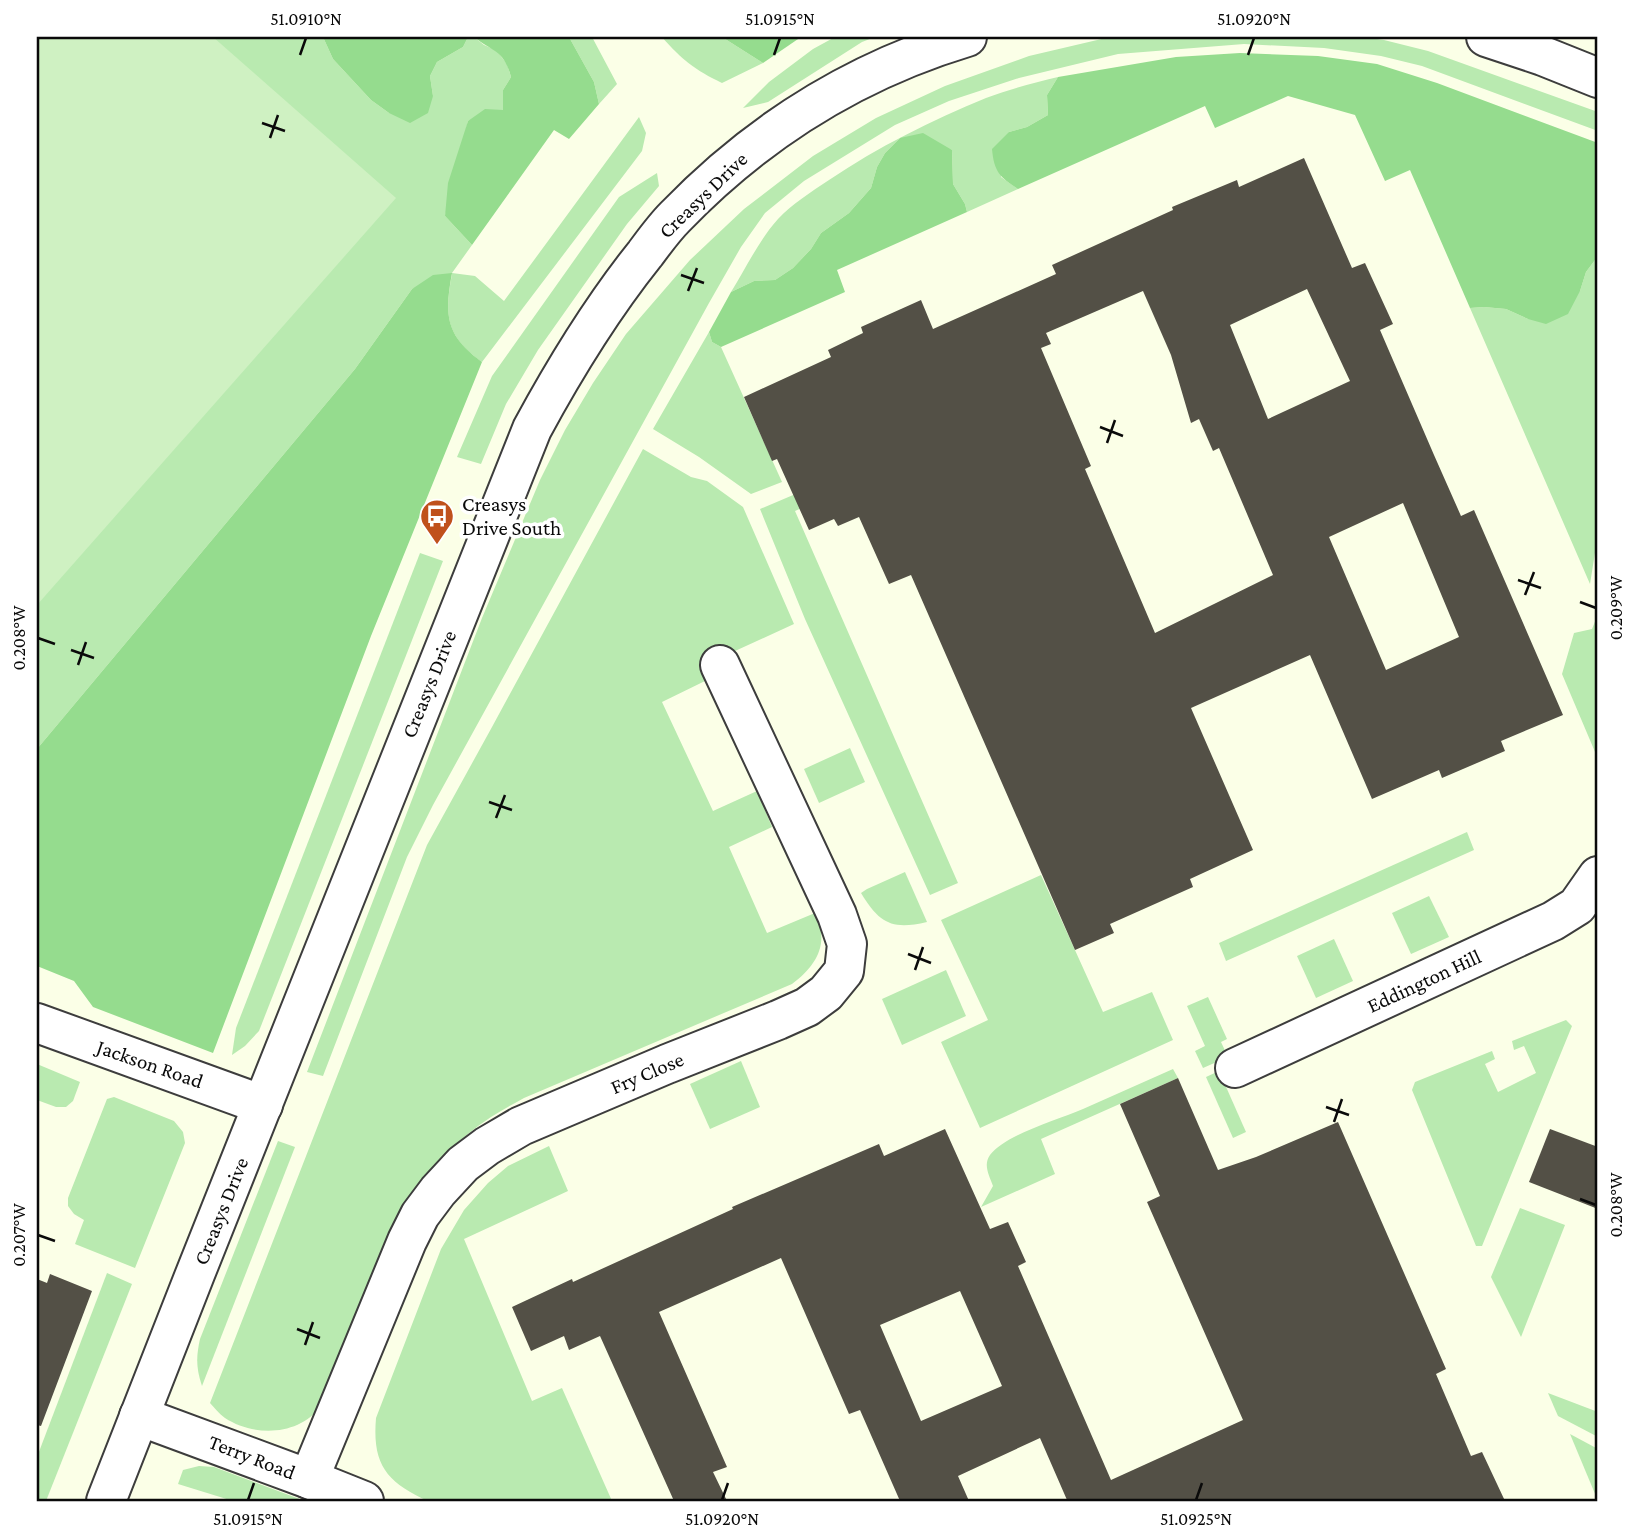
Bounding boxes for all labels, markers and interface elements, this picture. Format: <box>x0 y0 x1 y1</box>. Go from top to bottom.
text: 51.0910°N <box>270 9 342 29</box>
text: 51.0915°N <box>745 9 815 29</box>
text: 51.0920°N <box>1217 9 1291 29</box>
street label: Creasys Drive <box>654 147 752 243</box>
place label: Creasys Drive South <box>462 492 561 540</box>
bus stop icon: Creasys Drive South <box>418 497 456 546</box>
text: 0.209°W <box>1606 575 1626 640</box>
text: 0.208°W <box>9 605 29 671</box>
street label: Creasys Drive <box>397 627 461 741</box>
street label: Eddington Hill <box>1363 944 1485 1018</box>
street label: Jackson Road <box>92 1034 206 1093</box>
street label: Fry Close <box>607 1047 687 1099</box>
street label: Creasys Drive <box>189 1154 253 1268</box>
text: 0.208°W <box>1606 1172 1626 1238</box>
text: 0.207°W <box>9 1203 29 1267</box>
street label: Terry Road <box>205 1429 299 1485</box>
text: 51.0915°N <box>213 1509 283 1529</box>
text: 51.0920°N <box>685 1509 759 1529</box>
text: 51.0925°N <box>1160 1509 1232 1529</box>

